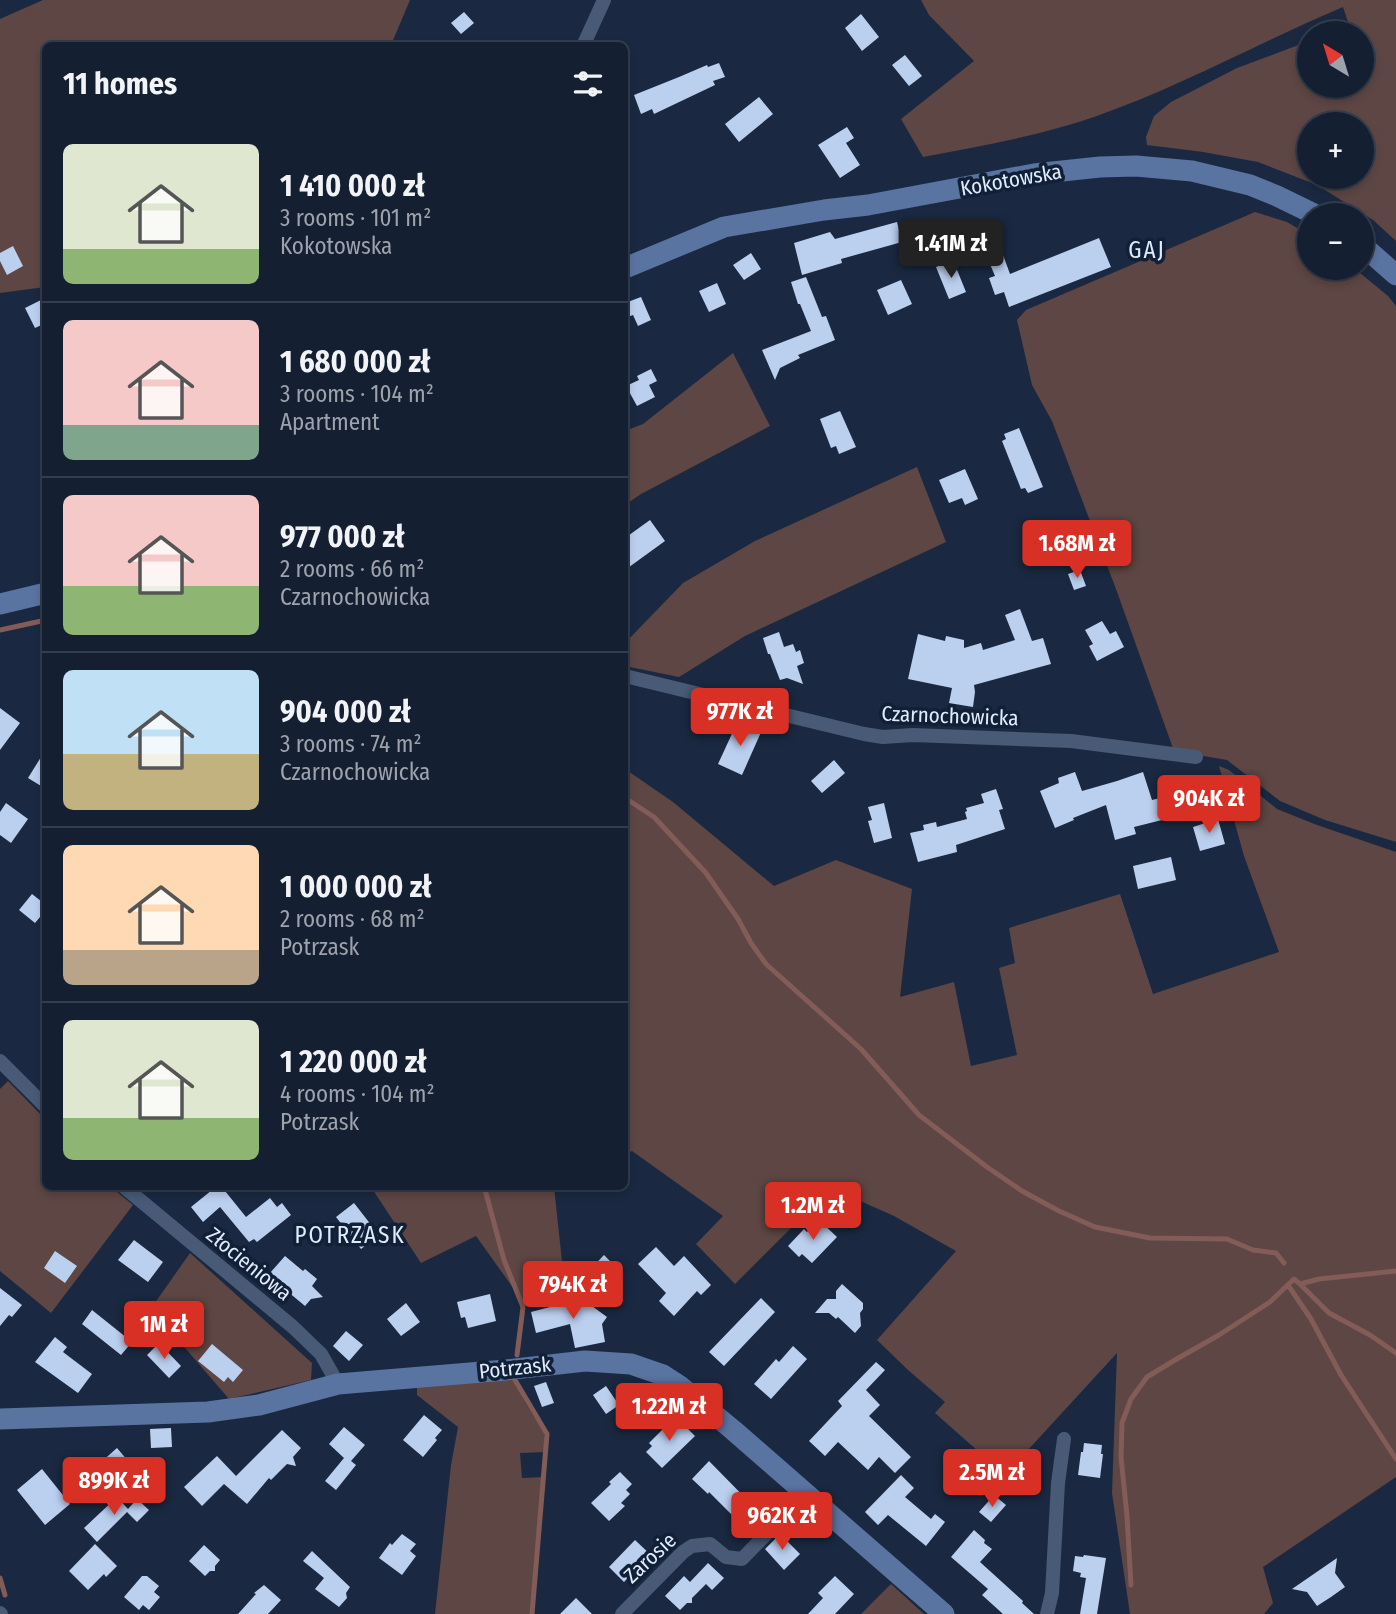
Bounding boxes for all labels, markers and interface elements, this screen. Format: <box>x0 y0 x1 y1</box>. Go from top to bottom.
north arrow <box>1297 21 1374 98</box>
map controls <box>1297 21 1374 280</box>
icon: filters <box>569 65 607 103</box>
text: 11 homes <box>63 66 177 102</box>
button: + <box>1297 112 1374 189</box>
street label: Kokotowska <box>958 158 1064 202</box>
text: 1 410 000 zł <box>280 168 425 204</box>
icon: home <box>119 172 203 256</box>
button: − <box>1297 203 1374 280</box>
text: 3 rooms · 101 m² <box>280 204 431 232</box>
pin: 1.41M zł <box>879 220 1023 280</box>
text: 1.41M zł <box>915 229 987 257</box>
text: Kokotowska <box>280 232 392 260</box>
district label: GAJ <box>1128 236 1166 264</box>
text: 1 680 000 zł <box>280 344 431 380</box>
icon: home <box>119 348 203 432</box>
text: 3 rooms · 104 m² <box>280 380 434 408</box>
text: Apartment <box>280 408 380 436</box>
text: 977 000 zł <box>280 519 405 555</box>
pin: 1.68M zł <box>1005 520 1149 580</box>
icon: home <box>119 523 203 607</box>
text: 1.68M zł <box>1038 529 1116 557</box>
text: 2 rooms · 66 m² <box>280 555 424 583</box>
text: Czarnochowicka <box>280 583 430 611</box>
pin: 977K zł <box>675 688 805 748</box>
text: 904 000 zł <box>280 694 411 730</box>
text: 977K zł <box>707 697 773 725</box>
icon: home <box>119 698 203 782</box>
street label: Czarnochowicka <box>881 701 1019 731</box>
text: 3 rooms · 74 m² <box>280 730 422 758</box>
text: Czarnochowicka <box>280 758 430 786</box>
pin: 904K zł <box>1144 776 1274 835</box>
text: 904K zł <box>1173 784 1245 812</box>
text: 1 000 000 zł <box>280 869 432 905</box>
icon: home <box>119 873 203 957</box>
text: 2 rooms · 68 m² <box>280 905 425 933</box>
text: Potrzask <box>280 933 359 961</box>
text: 1 220 000 zł <box>280 1044 427 1080</box>
icon: home <box>119 1048 203 1132</box>
text: 4 rooms · 104 m² <box>280 1080 435 1108</box>
text: Potrzask <box>280 1108 359 1136</box>
pin: 1.2M zł <box>748 1182 878 1242</box>
text: 1.2M zł <box>781 1191 845 1219</box>
district label: POTRZASK <box>294 1221 406 1249</box>
street label: Złocieniowa <box>201 1222 297 1306</box>
pin: 794K zł <box>508 1262 638 1321</box>
text: 794K zł <box>539 1270 607 1298</box>
pin: 1M zł <box>115 1302 213 1361</box>
text: 1M zł <box>140 1310 188 1338</box>
street label: Potrzask <box>478 1351 553 1385</box>
pin: 1.22M zł <box>597 1384 741 1443</box>
text: 1.22M zł <box>632 1392 706 1420</box>
pin: 2.5M zł <box>927 1450 1057 1509</box>
pin: 899K zł <box>49 1458 179 1517</box>
text: 2.5M zł <box>959 1458 1025 1486</box>
text: 899K zł <box>79 1466 149 1494</box>
pin: 962K zł <box>717 1492 847 1552</box>
text: 962K zł <box>747 1501 817 1529</box>
street label: Zarosie <box>618 1527 682 1589</box>

